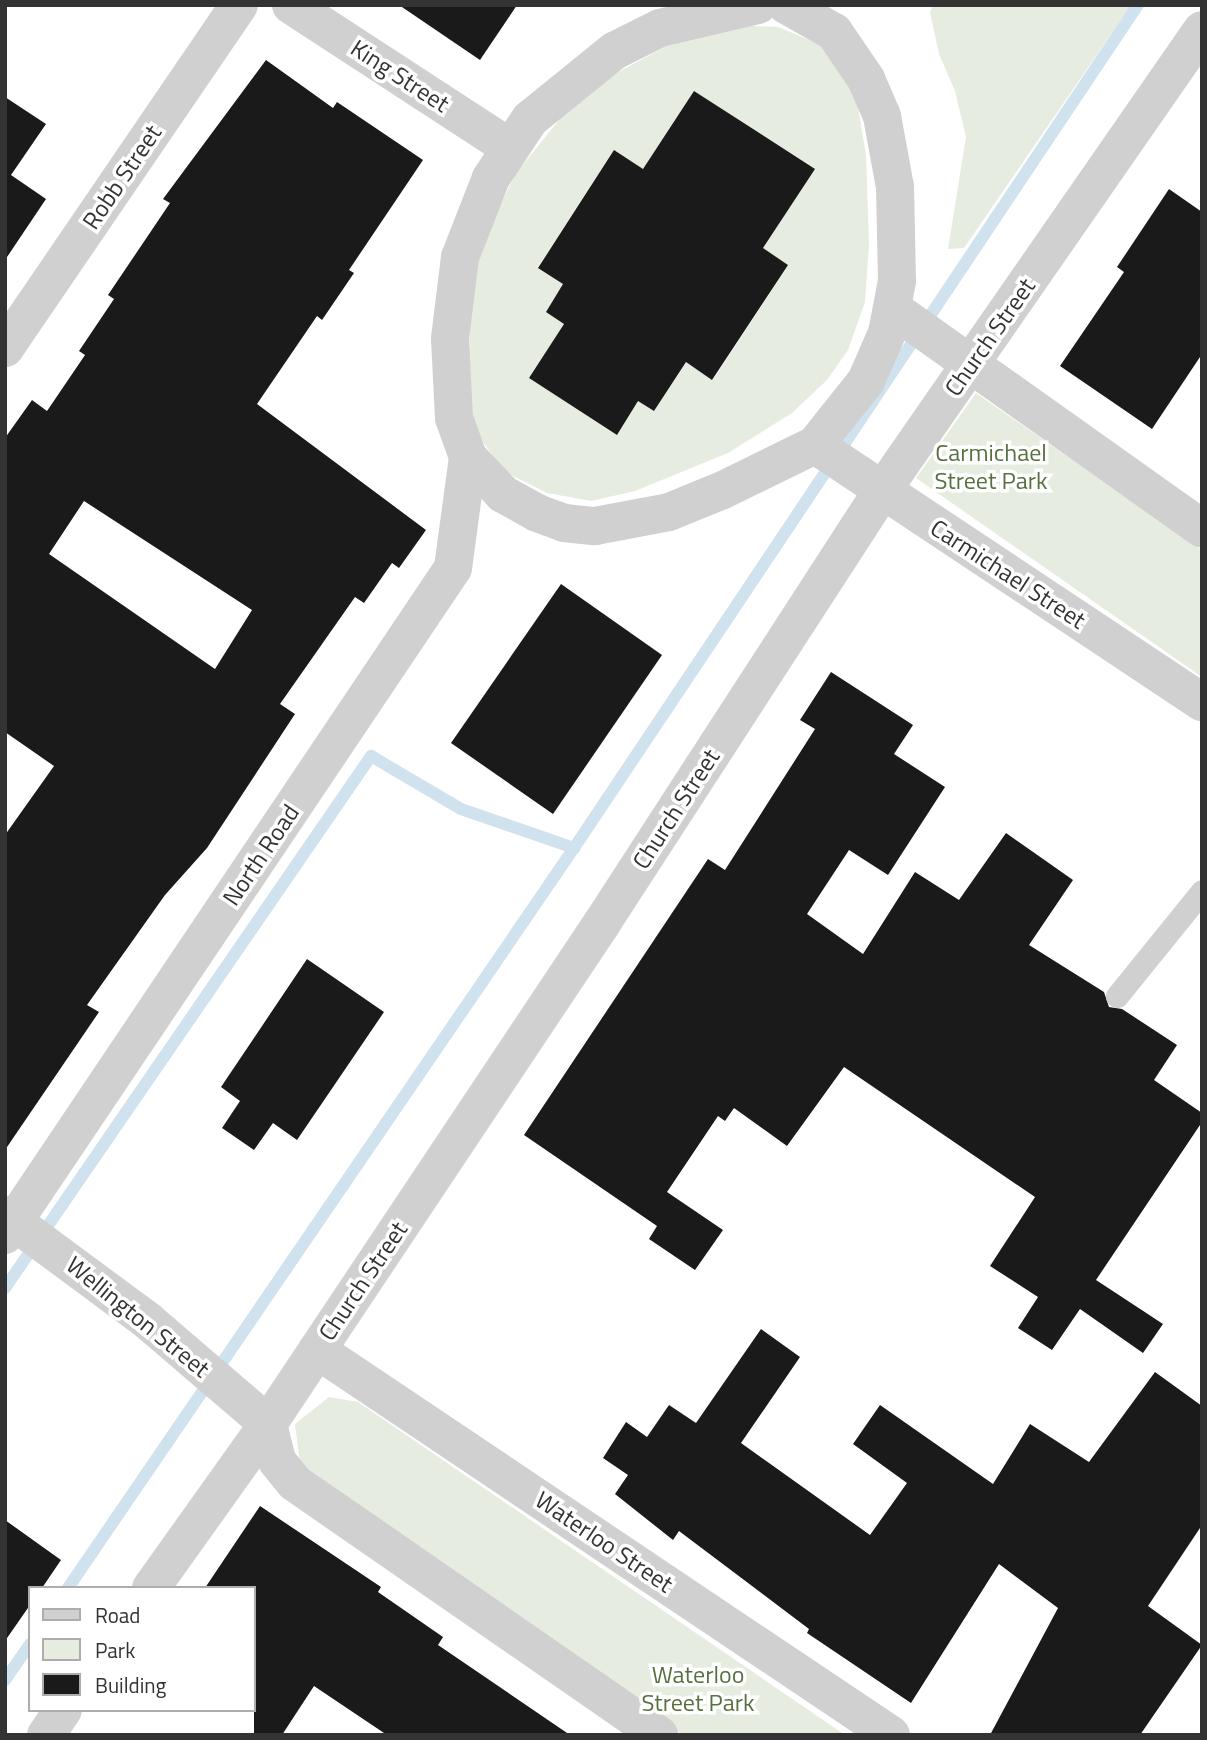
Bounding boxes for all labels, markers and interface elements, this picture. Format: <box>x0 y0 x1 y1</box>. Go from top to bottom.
street label: King Street <box>345 34 455 118</box>
street label: Robb Street <box>77 119 167 235</box>
street label: Church Street <box>939 273 1041 401</box>
park label: Carmichael Street Park <box>934 439 1048 495</box>
street label: Carmichael Street <box>925 513 1091 635</box>
street label: Church Street <box>627 744 725 874</box>
street label: North Road <box>217 799 305 911</box>
street label: Church Street <box>313 1216 413 1346</box>
street label: Wellington Street <box>61 1251 215 1383</box>
street label: Waterloo Street <box>530 1485 678 1599</box>
legend <box>28 1586 256 1712</box>
text: Road <box>95 1599 140 1631</box>
text: Park <box>95 1634 135 1666</box>
park label: Waterloo Street Park <box>641 1661 755 1717</box>
text: Building <box>95 1669 166 1701</box>

